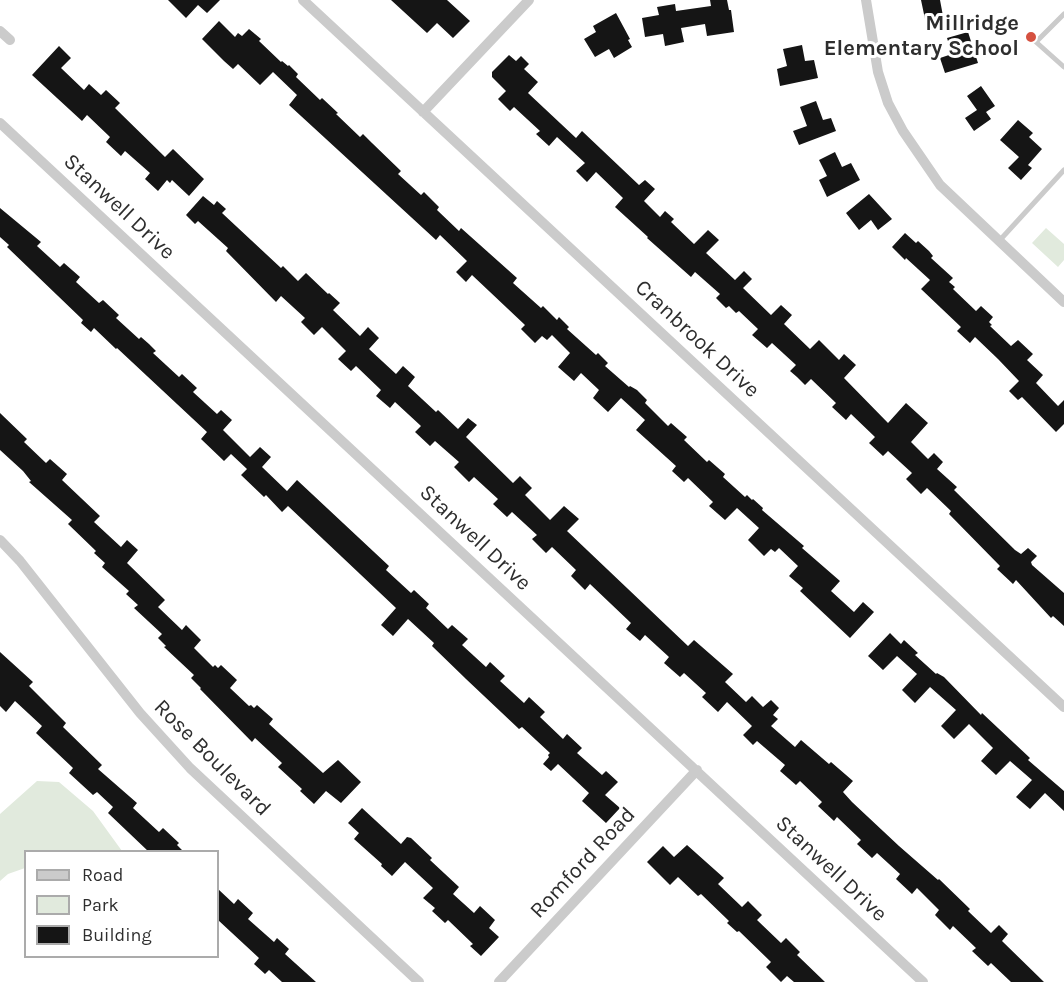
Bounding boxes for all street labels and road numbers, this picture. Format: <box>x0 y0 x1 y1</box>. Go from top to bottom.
street label: Stanwell Drive <box>58 149 180 265</box>
street label: Cranbrook Drive <box>629 274 765 404</box>
street label: Stanwell Drive <box>414 480 536 596</box>
street label: Rose Boulevard <box>148 694 276 822</box>
street label: Romford Road <box>525 802 641 924</box>
street label: Stanwell Drive <box>770 811 892 927</box>

